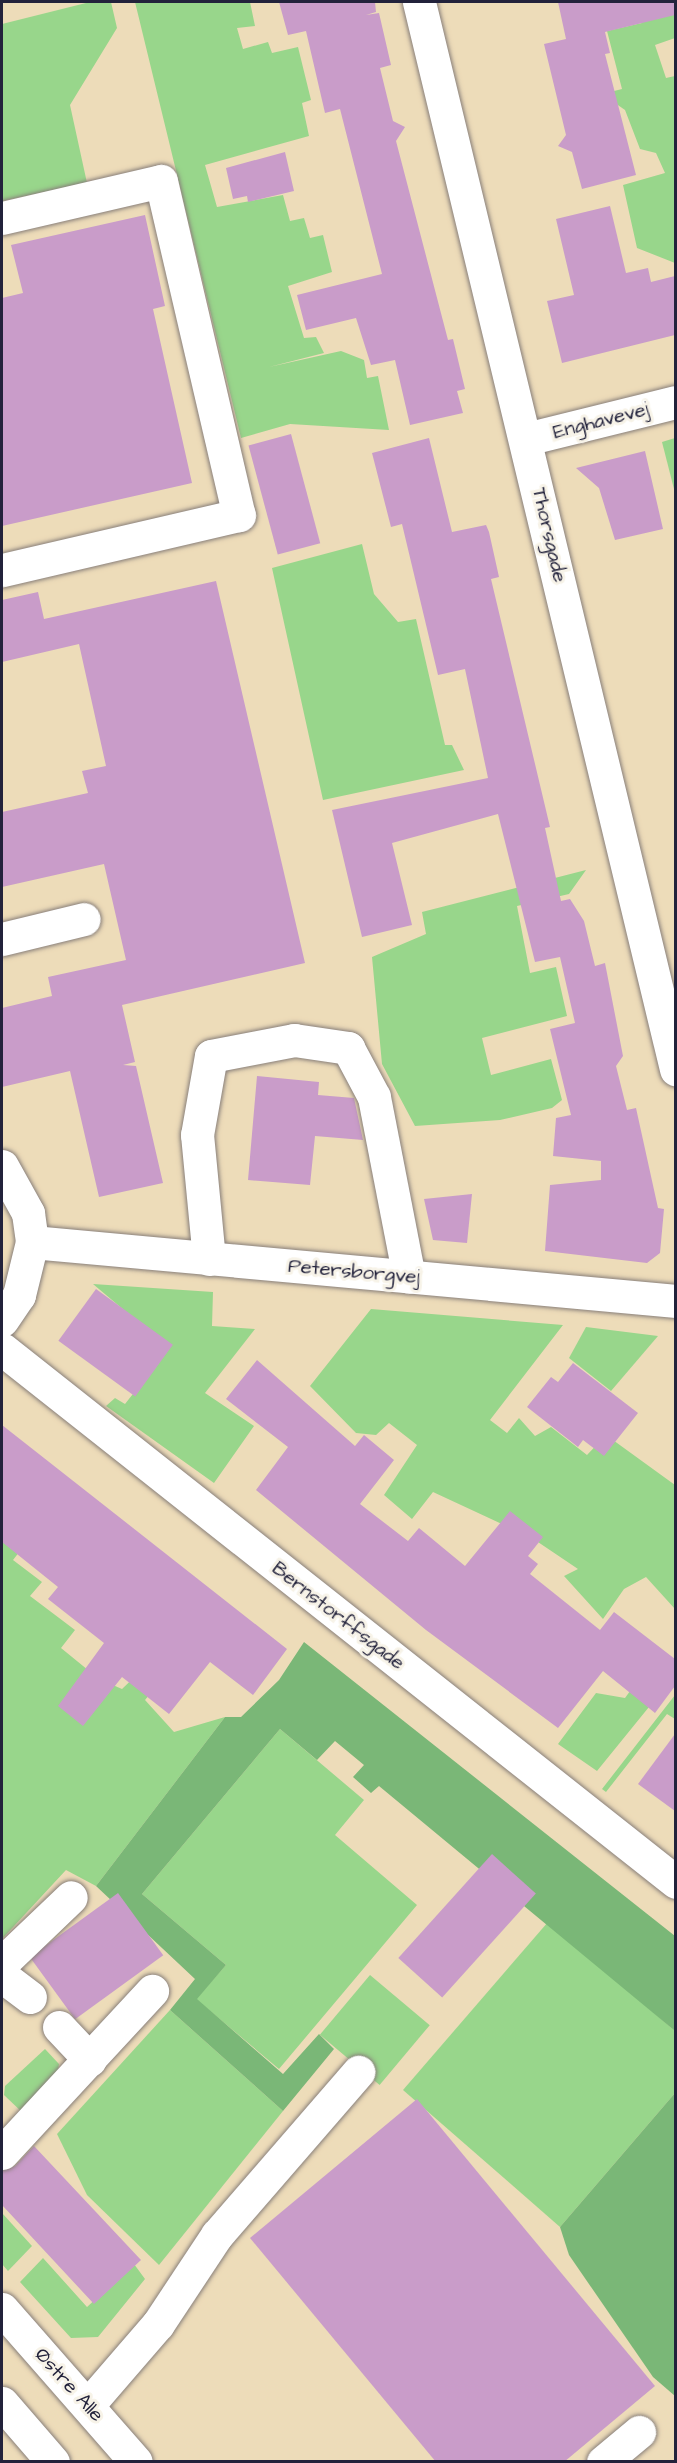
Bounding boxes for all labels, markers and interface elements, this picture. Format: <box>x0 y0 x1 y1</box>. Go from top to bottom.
street label: Enghavevej <box>550 397 652 445</box>
street label: Thorsgade <box>526 485 572 585</box>
street label: Petersborgvej <box>287 1254 421 1290</box>
street label: Bernstorffsgade <box>267 1557 409 1675</box>
street label: Østre Alle <box>30 2343 108 2427</box>

